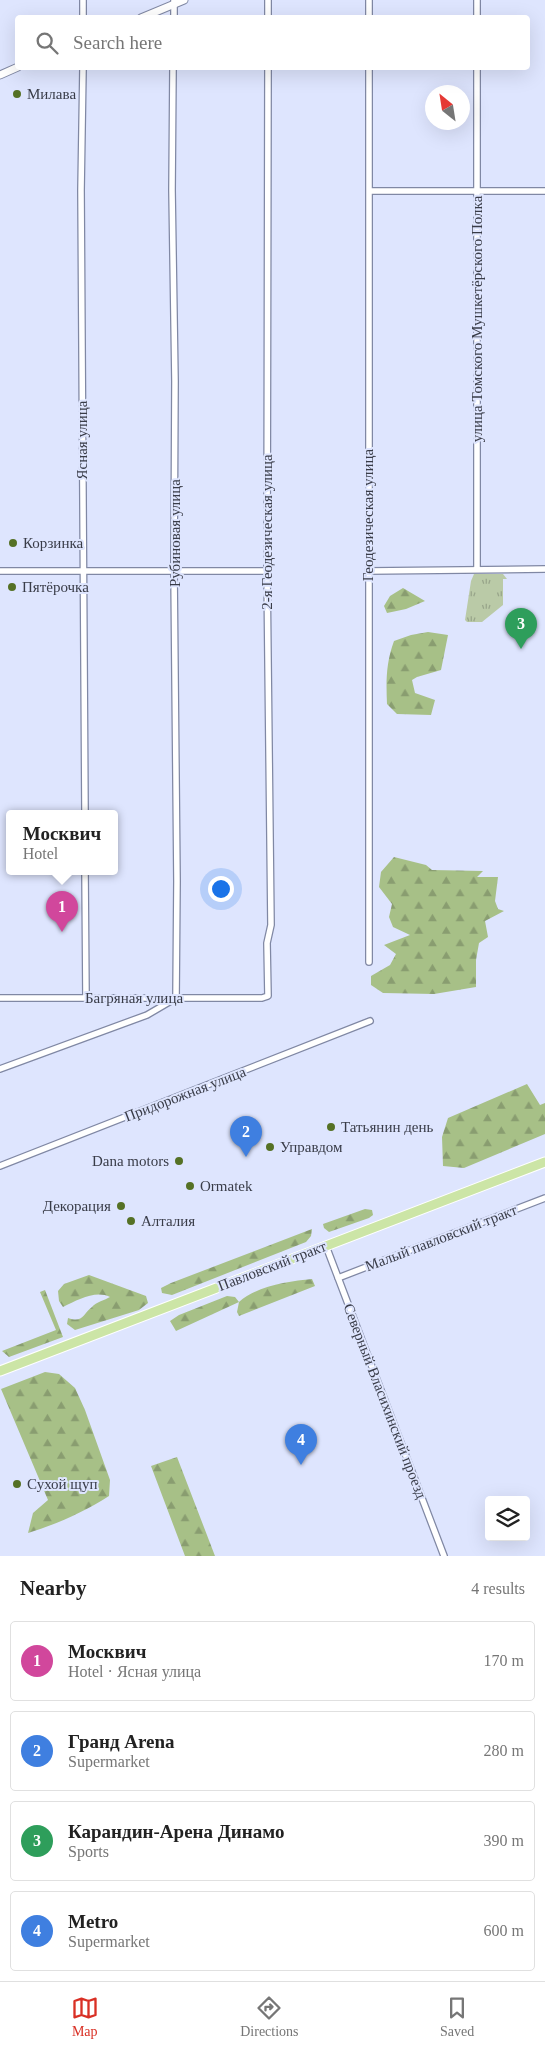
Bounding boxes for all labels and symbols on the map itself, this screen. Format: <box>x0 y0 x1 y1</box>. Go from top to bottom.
north arrow <box>425 85 470 130</box>
place label: Милава <box>27 86 76 102</box>
marker: Милава <box>11 88 23 100</box>
street label: улица Томского Мушкетёрского Полка <box>469 195 485 442</box>
street label: Ясная улица <box>74 400 90 480</box>
street label: Геодезическая улица <box>360 449 376 581</box>
street label: 2-я Геодезическая улица <box>259 454 275 610</box>
street label: Рубиновая улица <box>167 479 183 587</box>
place label: Корзинка <box>23 535 83 551</box>
marker: Корзинка <box>7 537 19 549</box>
place label: Пятёрочка <box>22 579 89 595</box>
marker: Пятёрочка <box>6 581 18 593</box>
pin: 3 <box>505 608 537 649</box>
your location <box>208 876 234 902</box>
pin: 1 <box>46 891 78 932</box>
street label: Багряная улица <box>85 990 183 1006</box>
street label: Придорожная улица <box>122 1063 248 1125</box>
pin: 2 <box>230 1116 262 1157</box>
place label: Татьянин день <box>341 1119 434 1135</box>
marker: Татьянин день <box>325 1121 337 1133</box>
place label: Управдом <box>280 1139 343 1155</box>
marker: Управдом <box>264 1141 276 1153</box>
place label: Dana motors <box>92 1153 169 1169</box>
marker: Dana motors <box>173 1155 185 1167</box>
place label: Ormatek <box>200 1178 253 1194</box>
marker: Ormatek <box>184 1180 196 1192</box>
place label: Декорация <box>43 1198 111 1214</box>
marker: Декорация <box>115 1200 127 1212</box>
street label: Малый павловский тракт <box>363 1201 520 1274</box>
place label: Алталия <box>141 1213 195 1229</box>
marker: Алталия <box>125 1215 137 1227</box>
street label: Павловский тракт <box>216 1238 329 1294</box>
street label: Северный Власихинский проезд <box>340 1301 430 1501</box>
pin: 4 <box>285 1424 317 1465</box>
place label: Сухой щуп <box>27 1476 97 1492</box>
marker: Сухой щуп <box>11 1478 23 1490</box>

